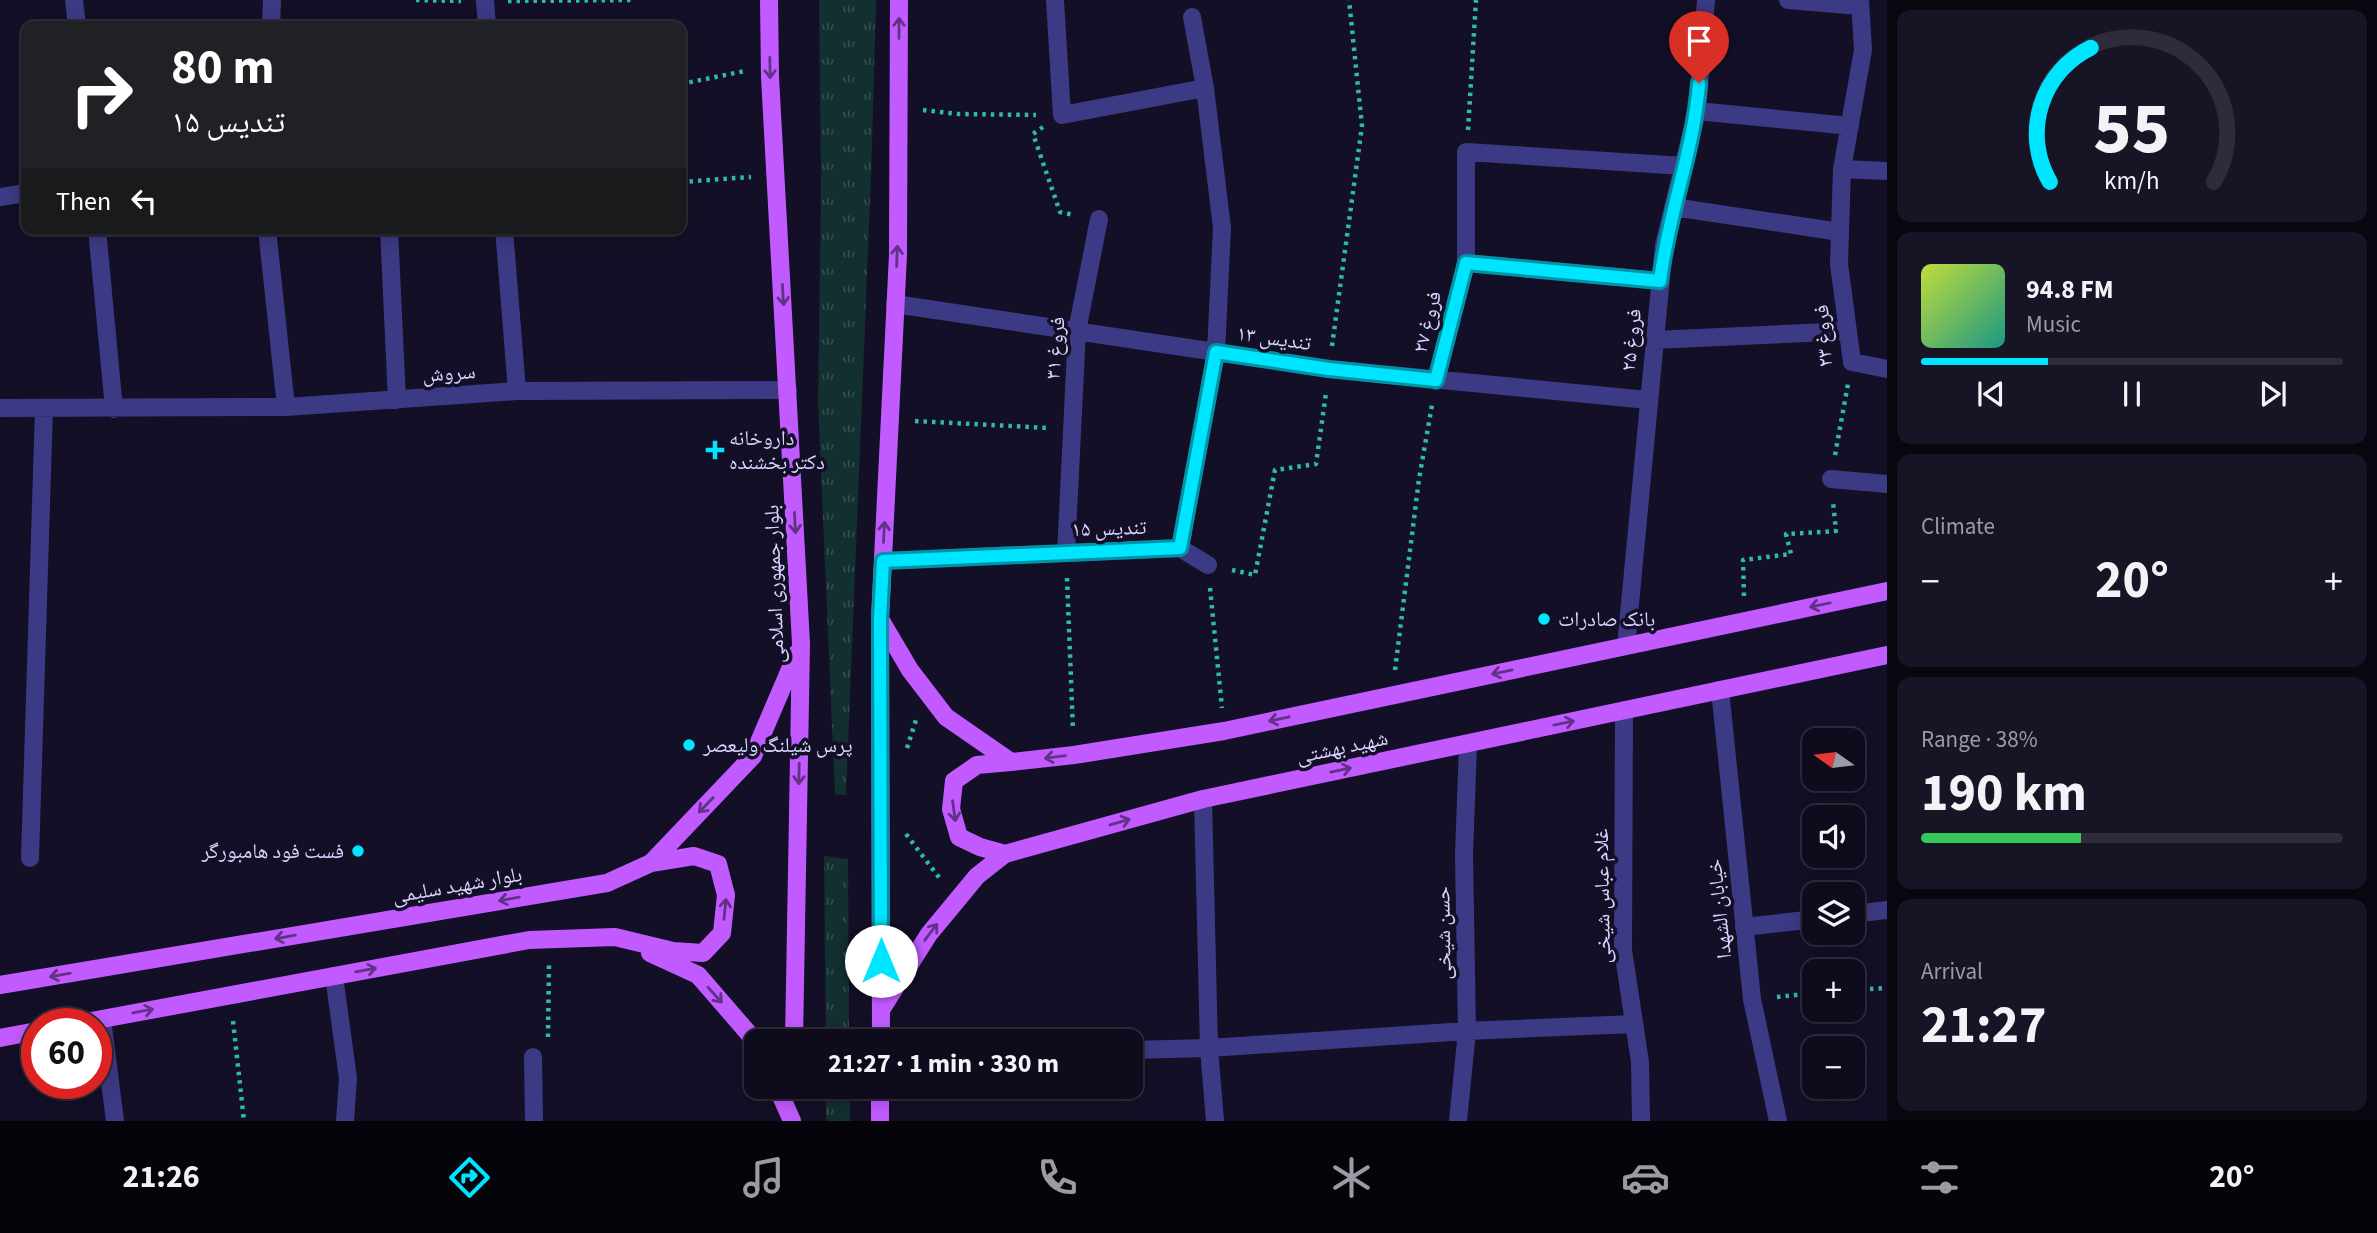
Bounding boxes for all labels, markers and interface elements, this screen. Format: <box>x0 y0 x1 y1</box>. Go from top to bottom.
pin <box>1669 11 1729 83</box>
one-way arrow <box>892 17 906 40</box>
icon: arrive <box>1680 22 1718 60</box>
text: 80 m <box>171 33 275 103</box>
icon: right <box>56 49 147 140</box>
one-way arrow <box>764 56 777 79</box>
text: 55 <box>2094 77 2170 181</box>
text: تندیس ۱۵ <box>171 99 285 145</box>
text: km/h <box>2104 163 2160 199</box>
icon: left <box>125 182 163 220</box>
text: Then <box>56 183 111 220</box>
one-way arrow <box>891 245 904 268</box>
text: 94.8 FM <box>2026 271 2114 308</box>
one-way arrow <box>776 284 789 307</box>
street label: فروغ ۲۷ <box>1405 288 1449 356</box>
street label: فروغ ۲۳ <box>1806 304 1840 368</box>
street label: فروغ ۲۵ <box>1613 307 1649 373</box>
text: Music <box>2026 308 2081 341</box>
street label: فروغ ۳۱ <box>1037 315 1073 381</box>
street label: تندیس ۱۳ <box>1235 318 1313 358</box>
street label: سروش <box>421 356 477 390</box>
icon: previous <box>1972 375 2010 413</box>
icon: pause <box>2113 375 2151 413</box>
icon: next <box>2254 375 2292 413</box>
place label: داروخانه دکتر بخشنده <box>729 423 825 477</box>
marker: داروخانه دکتر بخشنده <box>707 442 723 458</box>
street label: بلوار جمهوری اسلامی <box>756 504 792 664</box>
text: Climate <box>1921 510 1995 543</box>
one-way arrow <box>788 511 801 534</box>
street label: تندیس ۱۵ <box>1071 512 1147 544</box>
one-way arrow <box>878 521 891 544</box>
text: 20° <box>2095 544 2169 618</box>
text: − <box>1921 555 1940 609</box>
text: + <box>2324 555 2343 609</box>
one-way arrow <box>1809 599 1832 613</box>
place label: بانک صادرات <box>1558 604 1655 634</box>
marker: بانک صادرات <box>1536 611 1552 627</box>
one-way arrow <box>1491 666 1514 680</box>
one-way arrow <box>1268 713 1291 727</box>
one-way arrow <box>1552 716 1575 730</box>
street label: شهید بهشتی <box>1293 723 1391 771</box>
text: Range · 38% <box>1921 723 2038 756</box>
north arrow <box>1802 728 1866 791</box>
map controls <box>1802 728 1865 1099</box>
place label: پرس شیلنگ ولیعصر <box>702 730 853 760</box>
marker: پرس شیلنگ ولیعصر <box>681 737 697 753</box>
one-way arrow <box>1044 751 1067 764</box>
text: 190 km <box>1921 757 2087 831</box>
one-way arrow <box>792 763 806 786</box>
one-way arrow <box>1329 763 1352 777</box>
one-way arrow <box>698 796 715 813</box>
one-way arrow <box>947 799 960 822</box>
button: sound <box>1802 805 1865 868</box>
one-way arrow <box>1108 815 1131 828</box>
street label: غلام عباس شیخی <box>1586 828 1618 964</box>
place label: فست فود هامبورگر <box>201 836 344 866</box>
marker: فست فود هامبورگر <box>350 843 366 859</box>
street label: خیابان الشهدا <box>1699 858 1739 960</box>
street label: بلوار شهید سلیمی <box>390 859 524 911</box>
button: layers <box>1802 882 1865 945</box>
street label: حسن شیخی <box>1427 886 1459 980</box>
one-way arrow <box>498 893 521 906</box>
one-way arrow <box>719 898 732 920</box>
one-way arrow <box>924 923 938 942</box>
position arrow <box>844 924 918 998</box>
one-way arrow <box>274 931 296 944</box>
text: Arrival <box>1921 955 1983 988</box>
button: + <box>1802 959 1865 1022</box>
one-way arrow <box>354 963 377 976</box>
one-way arrow <box>49 969 72 982</box>
one-way arrow <box>707 986 723 1004</box>
text: 21:27 <box>1921 989 2046 1063</box>
one-way arrow <box>131 1004 154 1018</box>
speed limit sign: 60 <box>21 1008 112 1099</box>
button: − <box>1802 1036 1865 1099</box>
text: 21:27 · 1 min · 330 m <box>828 1045 1059 1082</box>
icon: directions <box>445 1153 494 1202</box>
icon: music <box>739 1153 788 1202</box>
icon: phone <box>1033 1153 1082 1202</box>
icon: climate <box>1327 1153 1376 1202</box>
icon: car <box>1621 1153 1670 1202</box>
icon: filters <box>1915 1153 1964 1202</box>
text: 21:26 <box>123 1154 200 1200</box>
text: 20° <box>2209 1154 2254 1200</box>

